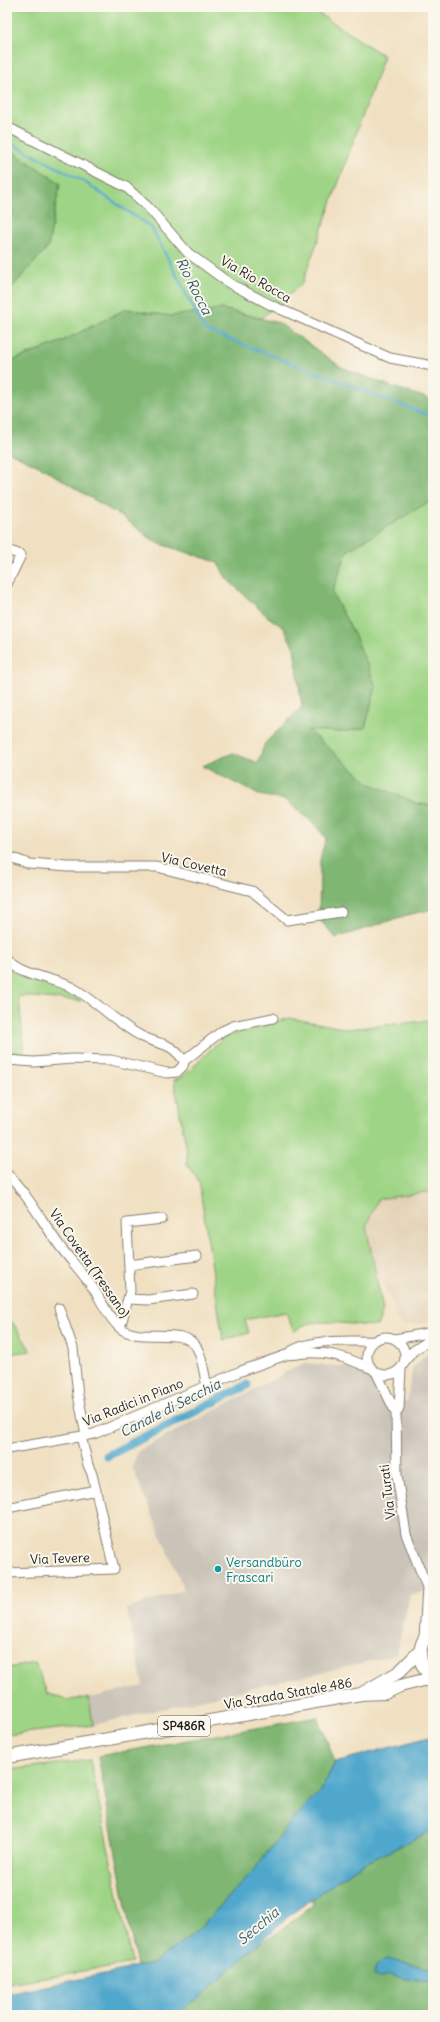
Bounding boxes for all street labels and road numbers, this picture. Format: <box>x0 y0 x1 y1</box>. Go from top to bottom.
street label: Via Rio Rocca <box>217 252 294 307</box>
street label: Via Covetta <box>159 849 228 880</box>
street label: Via Covetta (Tressano) <box>46 1206 134 1321</box>
street label: Via Radici in Piano <box>80 1375 186 1430</box>
street label: Via Turati <box>376 1464 399 1520</box>
street label: Via Tevere <box>30 1549 90 1568</box>
street label: Via Strada Statale 486 <box>223 1674 353 1713</box>
road number: SP486R <box>158 1716 210 1736</box>

